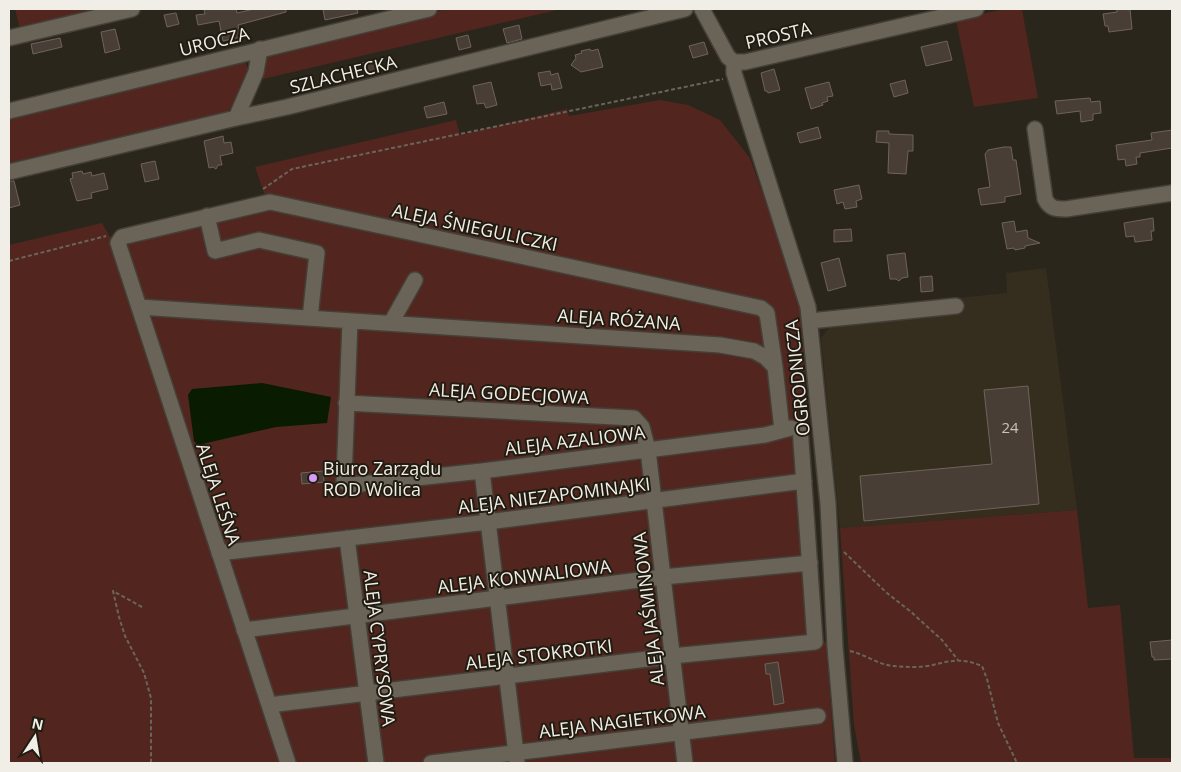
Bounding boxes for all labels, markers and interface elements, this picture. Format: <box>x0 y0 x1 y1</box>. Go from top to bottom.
street label: PROSTA <box>743 16 814 54</box>
street label: UROCZA <box>177 21 252 61</box>
street label: SZLACHECKA <box>287 49 400 99</box>
street label: ALEJA ŚNIEGULICZKI <box>390 198 560 256</box>
street label: ALEJA RÓŻANA <box>557 303 682 335</box>
street label: OGRODNICZA <box>779 318 815 437</box>
street label: ALEJA GODECJOWA <box>428 377 590 409</box>
house number: 24 <box>1001 417 1019 437</box>
street label: ALEJA AZALIOWA <box>503 419 647 461</box>
street label: ALEJA LEŚNA <box>191 440 247 549</box>
place label: Biuro Zarządu ROD Wolica <box>323 456 441 501</box>
street label: ALEJA NIEZAPOMINAJKI <box>456 471 652 519</box>
marker: Biuro Zarządu ROD Wolica <box>307 472 319 484</box>
street label: ALEJA JAŚMINOWA <box>627 530 669 687</box>
street label: ALEJA KONWALIOWA <box>436 553 613 599</box>
street label: ALEJA CYPRYSOWA <box>359 569 402 728</box>
street label: ALEJA STOKROTKI <box>464 633 614 675</box>
street label: ALEJA NAGIETKOWA <box>537 699 707 743</box>
north arrow <box>10 712 60 762</box>
text: N <box>30 713 45 734</box>

